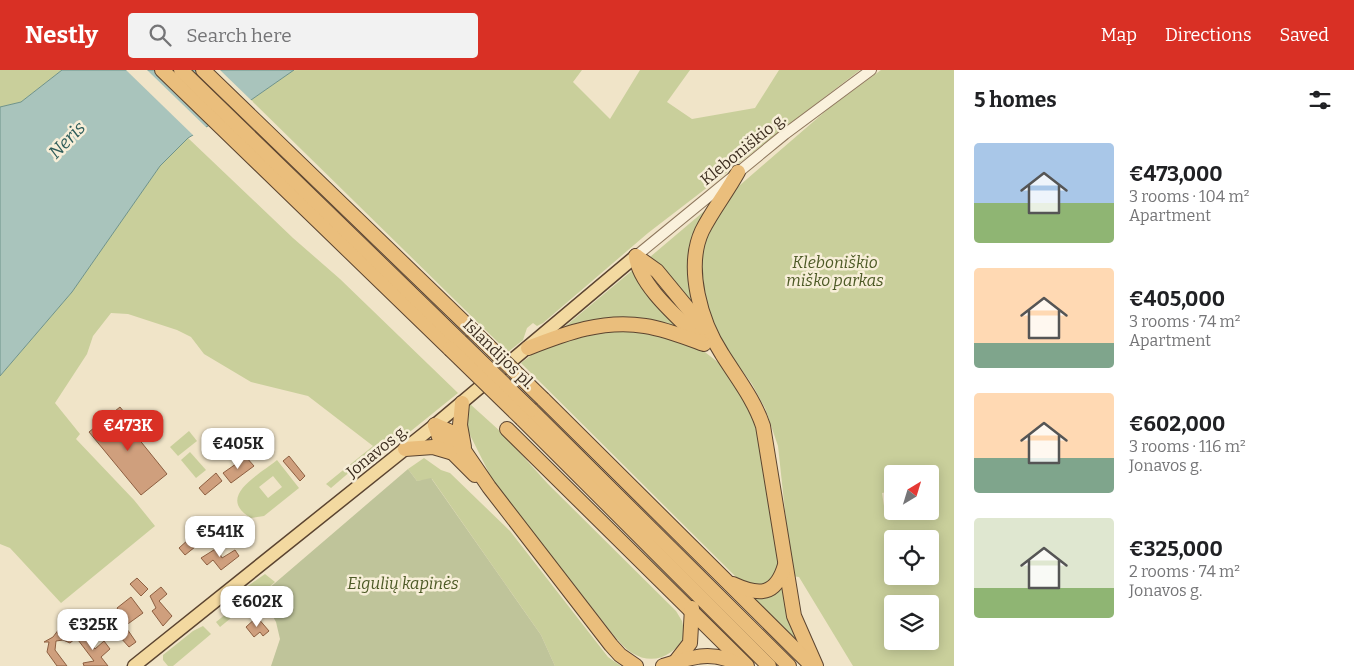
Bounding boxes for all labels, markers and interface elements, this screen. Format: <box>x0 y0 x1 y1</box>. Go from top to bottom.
search box <box>128 13 478 58</box>
text: Nestly <box>25 21 98 49</box>
icon: search <box>146 21 174 49</box>
text: Search here <box>186 24 292 47</box>
text: Map <box>1101 24 1137 46</box>
text: Directions <box>1165 24 1252 46</box>
text: Saved <box>1280 24 1329 46</box>
icon: filters <box>1306 86 1334 114</box>
text: 5 homes <box>974 87 1057 113</box>
street label: Kleboniškio g. <box>697 109 789 189</box>
water label: Neris <box>44 116 90 163</box>
text: €473,000 <box>1129 161 1223 187</box>
icon: home <box>1014 163 1074 223</box>
text: 3 rooms · 104 m² <box>1129 187 1249 206</box>
text: Apartment <box>1129 206 1211 225</box>
park label: Kleboniškio miško parkas <box>786 253 884 290</box>
text: €405,000 <box>1129 286 1225 312</box>
icon: home <box>1014 288 1074 348</box>
text: 3 rooms · 74 m² <box>1129 312 1240 331</box>
street label: Islandijos pl. <box>459 315 539 393</box>
text: Apartment <box>1129 331 1211 350</box>
pin: €473K <box>93 410 163 452</box>
text: €602,000 <box>1129 411 1225 437</box>
icon: home <box>1014 413 1074 473</box>
text: €473K <box>103 416 153 435</box>
street label: Jonavos g. <box>342 421 411 482</box>
pin: €405K <box>203 428 273 470</box>
text: €405K <box>212 434 264 453</box>
text: 3 rooms · 116 m² <box>1129 437 1246 456</box>
text: Jonavos g. <box>1129 456 1202 475</box>
north arrow <box>884 465 939 520</box>
map controls <box>884 465 939 650</box>
pin: €541K <box>185 516 255 558</box>
text: €541K <box>196 522 244 541</box>
button: locate <box>884 530 939 585</box>
text: €325,000 <box>1129 536 1223 562</box>
icon: home <box>1014 538 1074 598</box>
text: 2 rooms · 74 m² <box>1129 562 1240 581</box>
park label: Eigulių kapinės <box>347 574 459 593</box>
text: Jonavos g. <box>1129 581 1202 600</box>
pin: €602K <box>222 586 292 628</box>
text: €602K <box>231 592 283 611</box>
button: layers <box>884 595 939 650</box>
pin: €325K <box>58 608 128 651</box>
text: €325K <box>68 615 118 634</box>

